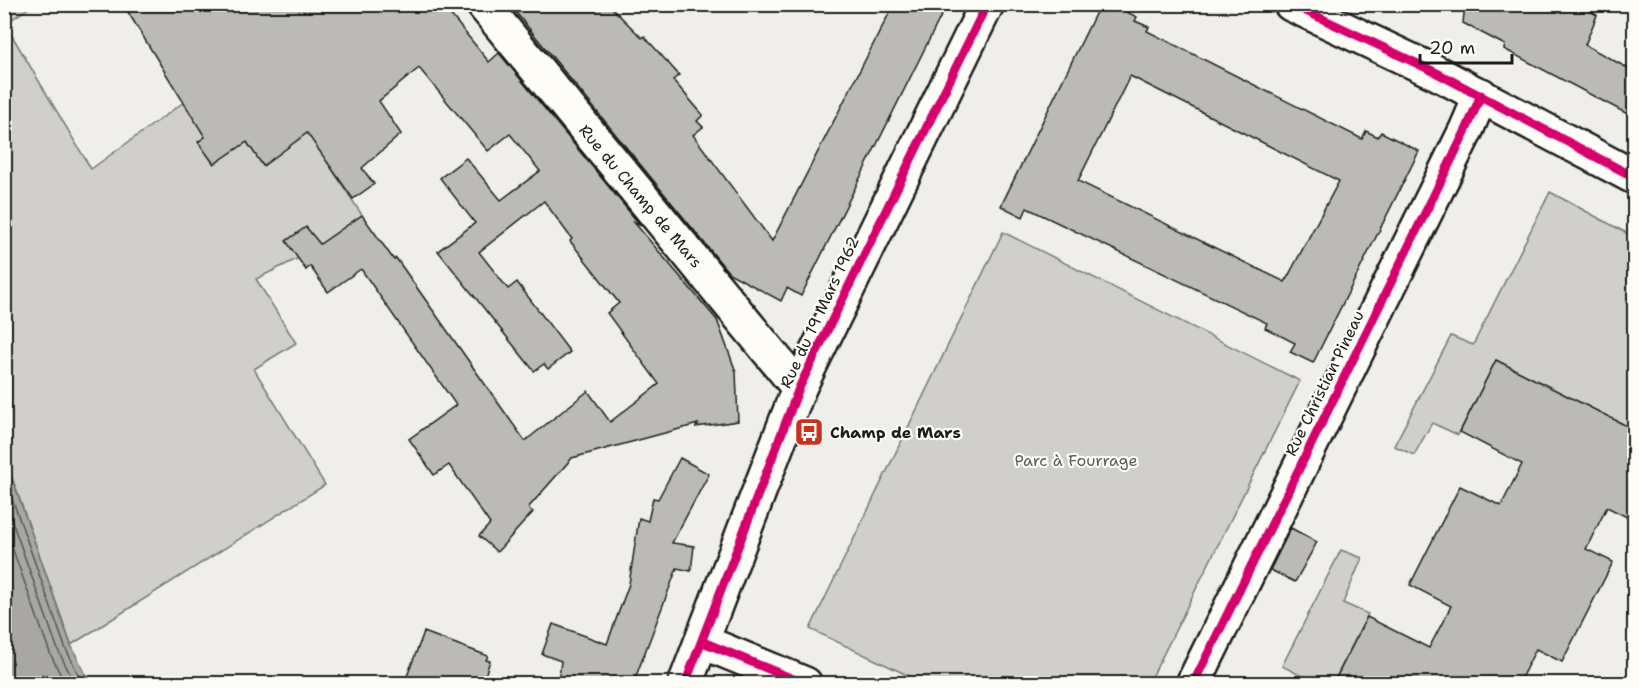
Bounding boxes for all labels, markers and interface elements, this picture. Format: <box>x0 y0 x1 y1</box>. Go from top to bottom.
scale bar <box>1420 27 1512 65</box>
text: 20 m <box>1429 36 1475 60</box>
street label: Rue du Champ de Mars <box>574 120 707 272</box>
street label: Rue du 19 Mars 1962 <box>775 233 864 392</box>
street label: Rue Christian Pineau <box>1280 307 1369 460</box>
bus stop icon: Champ de Mars <box>793 416 825 448</box>
place label: Champ de Mars <box>830 422 961 443</box>
park label: Parc à Fourrage <box>1014 450 1138 471</box>

